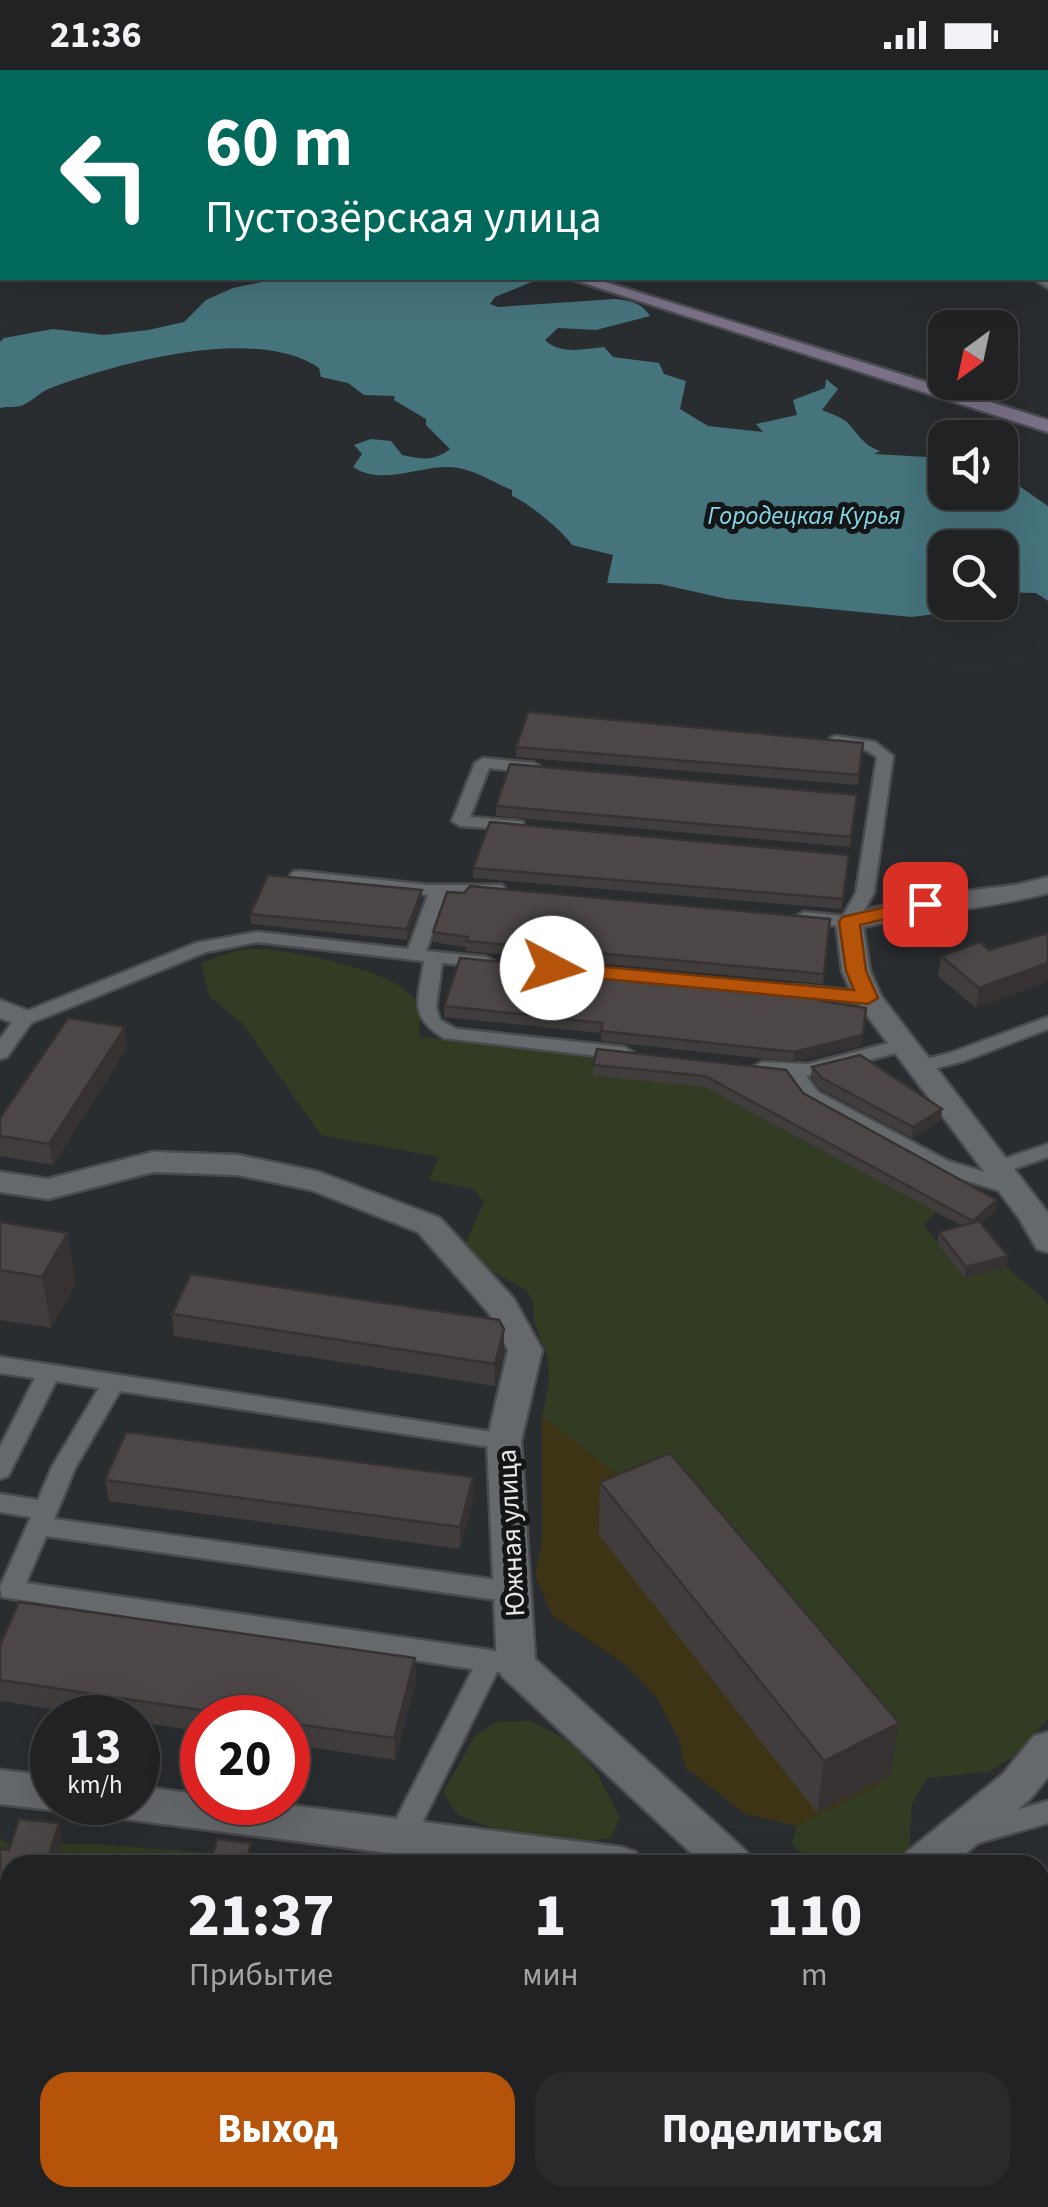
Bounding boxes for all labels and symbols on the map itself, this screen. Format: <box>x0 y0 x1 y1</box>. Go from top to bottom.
north arrow <box>928 310 1018 400</box>
water label: Городецкая Курья <box>708 498 900 534</box>
pin <box>883 862 968 947</box>
position arrow <box>500 916 604 1020</box>
street label: Южная улица <box>487 1448 535 1618</box>
speed limit sign: 20 <box>180 1695 310 1825</box>

